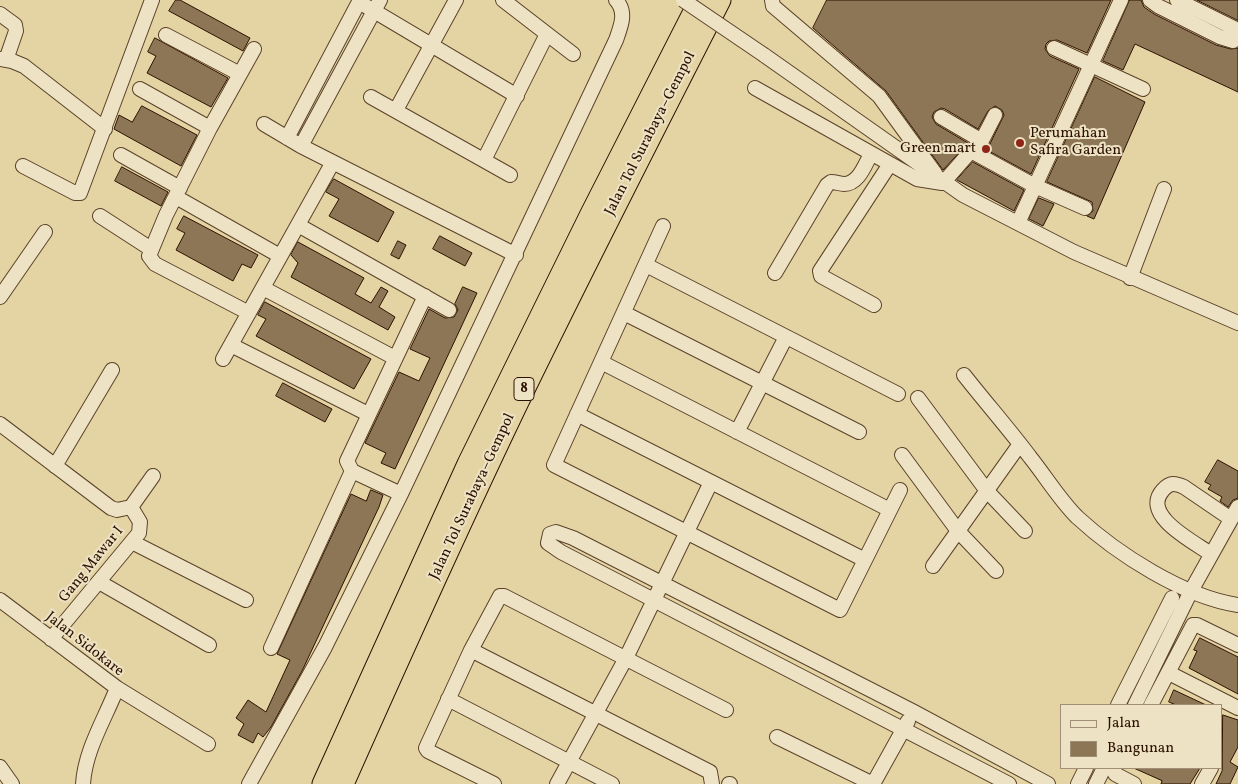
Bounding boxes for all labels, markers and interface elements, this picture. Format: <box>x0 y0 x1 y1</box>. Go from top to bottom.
street label: Jalan Tol Surabaya–Gempol <box>602 49 700 219</box>
place label: Perumahan Safira Garden <box>1030 125 1121 160</box>
marker: Perumahan Safira Garden <box>1014 137 1026 149</box>
place label: Green mart <box>900 140 976 158</box>
marker: Green mart <box>980 143 992 155</box>
road number: 8 <box>514 378 534 400</box>
street label: Jalan Tol Surabaya–Gempol <box>426 411 520 583</box>
street label: Gang Mawar I <box>56 523 128 607</box>
street label: Jalan Sidokare <box>41 609 127 681</box>
legend <box>1060 704 1223 769</box>
text: Jalan <box>1107 713 1140 734</box>
text: Bangunan <box>1107 738 1174 759</box>

